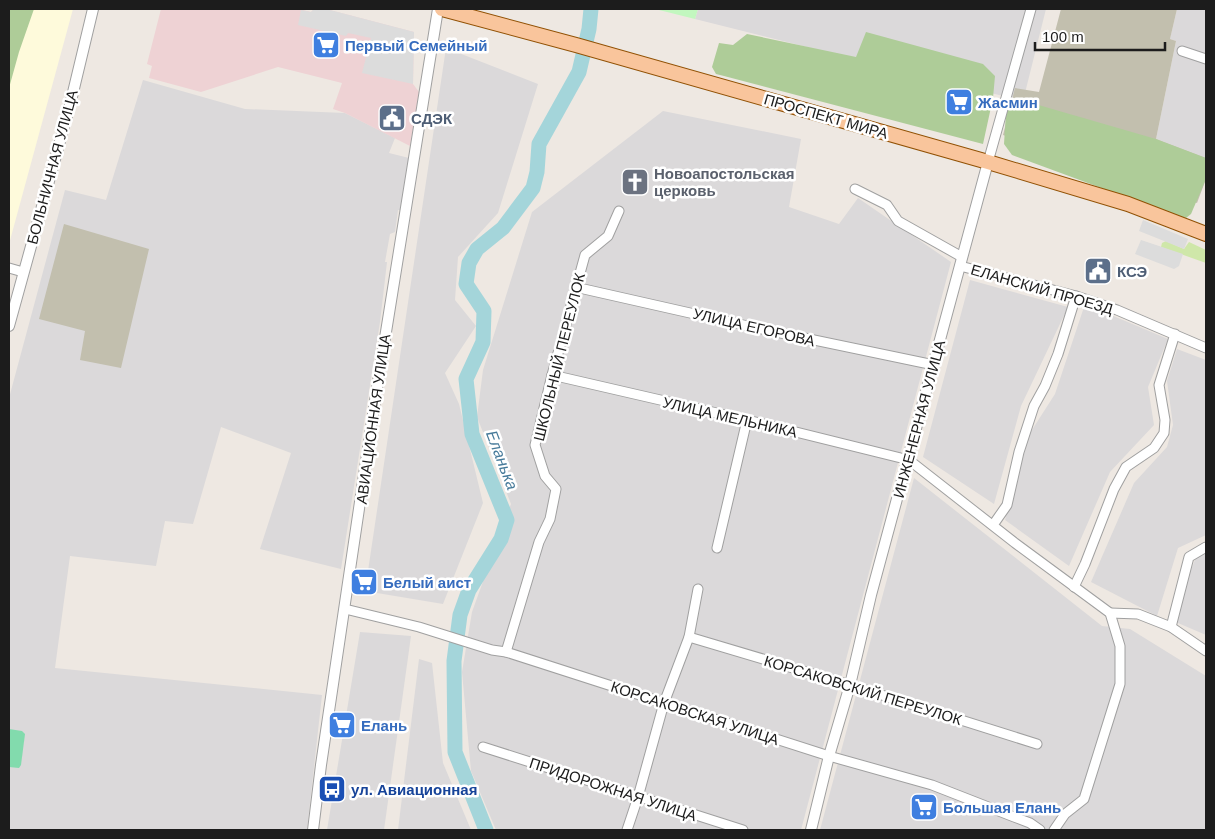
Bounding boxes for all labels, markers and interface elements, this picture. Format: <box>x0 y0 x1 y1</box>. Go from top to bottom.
scale bar <box>1035 20 1165 52</box>
text: 100 m <box>1042 28 1084 45</box>
supermarket icon: Первый Семейный <box>311 30 341 60</box>
place label: Первый Семейный <box>345 37 487 54</box>
supermarket icon: Жасмин <box>944 87 974 117</box>
street label: БОЛЬНИЧНАЯ УЛИЦА <box>23 88 81 246</box>
street label: ПРОСПЕКТ МИРА <box>762 90 890 142</box>
place label: Жасмин <box>977 94 1038 111</box>
public building icon: СДЭК <box>377 103 407 133</box>
place label: СДЭК <box>411 110 453 127</box>
place label: Новоапостольская церковь <box>654 165 795 199</box>
church icon: Новоапостольская церковь <box>620 167 650 197</box>
public building icon: КСЭ <box>1083 256 1113 286</box>
street label: ЕЛАНСКИЙ ПРОЕЗД <box>969 261 1115 317</box>
place label: КСЭ <box>1117 263 1148 280</box>
street label: ШКОЛЬНЫЙ ПЕРЕУЛОК <box>530 271 588 443</box>
street label: УЛИЦА ЕГОРОВА <box>691 305 817 349</box>
street label: АВИАЦИОННАЯ УЛИЦА <box>353 333 393 505</box>
street label: ИНЖЕНЕРНАЯ УЛИЦА <box>890 338 948 500</box>
street label: УЛИЦА МЕЛЬНИКА <box>661 393 799 441</box>
water label: Еланька <box>483 428 521 492</box>
supermarket icon: Белый аист <box>349 567 379 597</box>
place label: Белый аист <box>383 574 471 591</box>
street label: КОРСАКОВСКИЙ ПЕРЕУЛОК <box>762 652 964 728</box>
street label: КОРСАКОВСКАЯ УЛИЦА <box>609 678 781 748</box>
supermarket icon: Елань <box>327 710 357 740</box>
place label: Елань <box>361 717 407 734</box>
street label: ПРИДОРОЖНАЯ УЛИЦА <box>527 754 699 824</box>
bus stop icon: ул. Авиационная <box>317 774 347 804</box>
place label: ул. Авиационная <box>351 781 477 798</box>
supermarket icon: Большая Елань <box>909 792 939 822</box>
place label: Большая Елань <box>943 799 1061 816</box>

